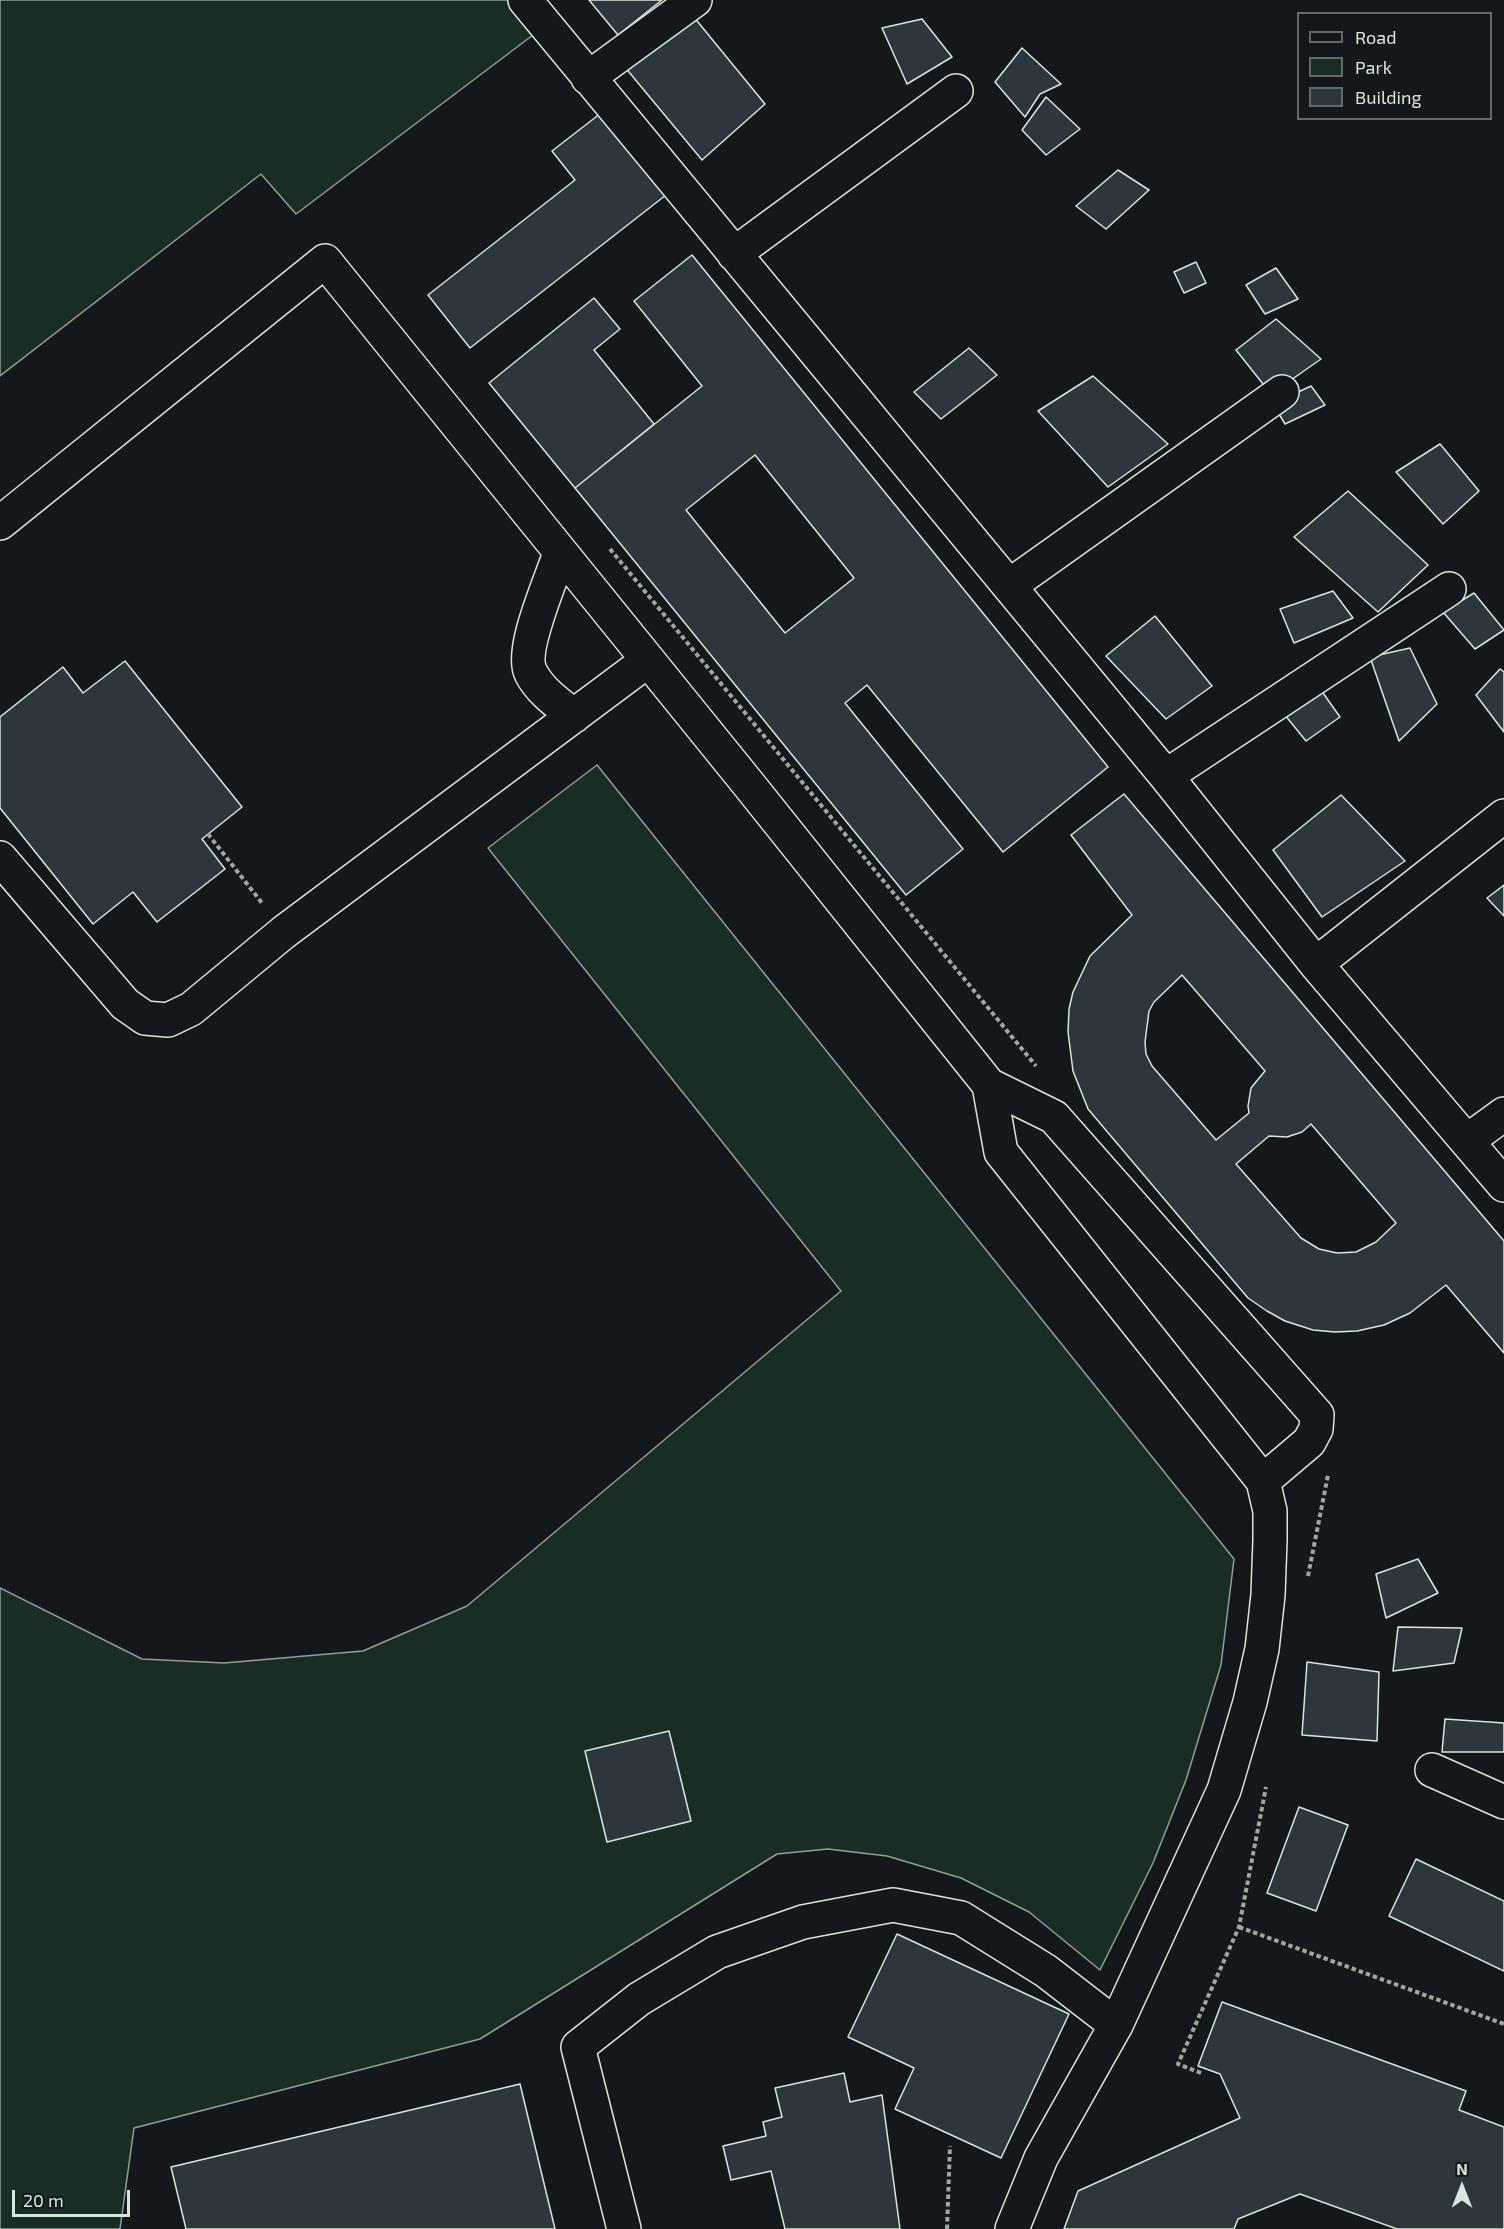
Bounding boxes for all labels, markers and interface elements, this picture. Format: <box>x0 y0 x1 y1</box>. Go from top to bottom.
legend <box>1297 12 1492 120</box>
text: Road <box>1355 26 1396 48</box>
text: Park <box>1355 56 1392 78</box>
text: Building <box>1355 86 1422 108</box>
north arrow <box>1432 2157 1492 2217</box>
text: N <box>1456 2159 1468 2178</box>
scale bar <box>15 2178 134 2216</box>
text: 20 m <box>23 2189 64 2211</box>

